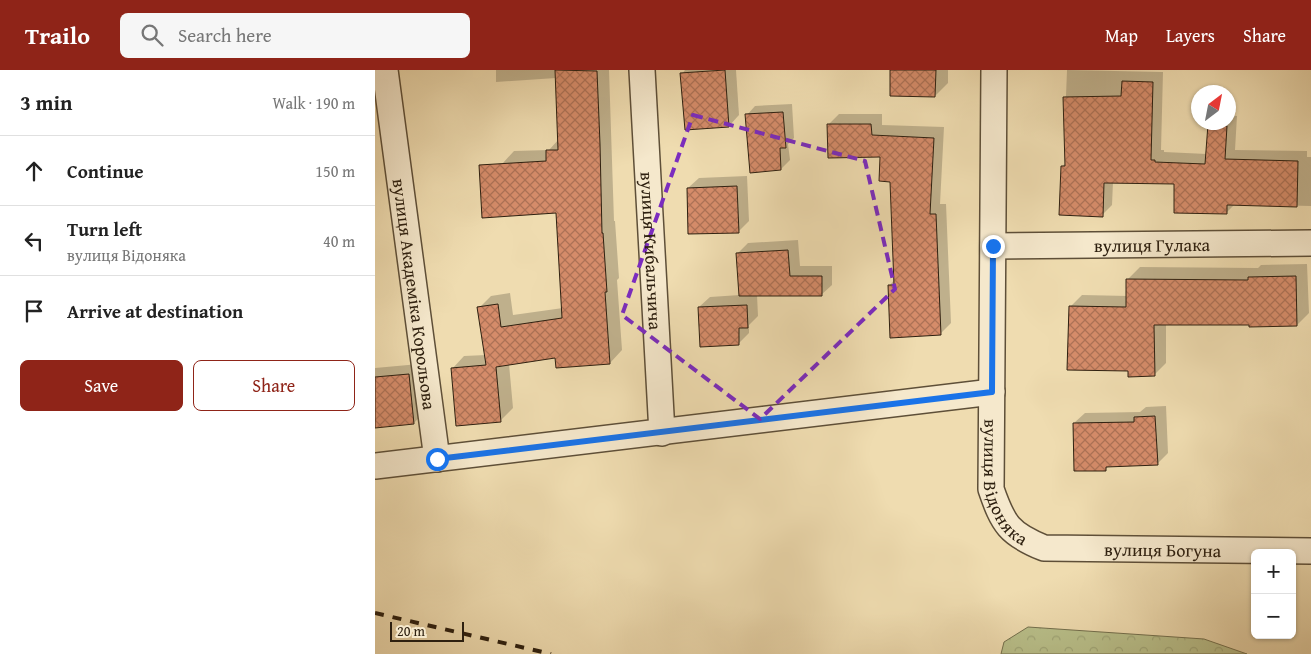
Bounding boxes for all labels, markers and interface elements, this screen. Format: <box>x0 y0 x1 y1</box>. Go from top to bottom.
search box <box>120 13 470 58</box>
text: Trailo <box>25 18 90 53</box>
icon: search <box>138 21 166 49</box>
text: Search here <box>178 21 272 49</box>
text: Map <box>1105 22 1138 49</box>
text: Layers <box>1166 22 1215 49</box>
text: Share <box>1243 22 1286 49</box>
north arrow <box>1191 85 1236 130</box>
text: 3 min <box>20 87 72 118</box>
text: Walk · 190 m <box>272 91 355 115</box>
icon: ahead <box>20 157 48 185</box>
text: Continue <box>67 157 144 185</box>
text: 150 m <box>315 159 355 183</box>
street label: вулиця Кибальчича <box>634 171 670 331</box>
street label: вулиця Академіка Корольова <box>386 177 444 412</box>
text: Turn left <box>67 215 142 243</box>
icon: left <box>20 227 48 255</box>
text: 40 m <box>323 229 355 253</box>
street label: вулиця Гулака <box>1094 230 1211 259</box>
route end <box>982 235 1005 258</box>
text: вулиця Відоняка <box>67 243 186 267</box>
icon: arrive <box>20 297 48 325</box>
text: Arrive at destination <box>67 297 243 325</box>
button: Save <box>20 360 183 411</box>
button: Share <box>193 360 355 411</box>
street label: вулиця Відоняка <box>977 419 1034 552</box>
route start <box>426 448 449 471</box>
street label: вулиця Богуна <box>1104 535 1222 563</box>
map controls <box>1251 549 1296 639</box>
button: + <box>1251 549 1296 594</box>
button: − <box>1251 594 1296 639</box>
scale bar <box>390 619 464 642</box>
text: 20 m <box>397 621 425 641</box>

